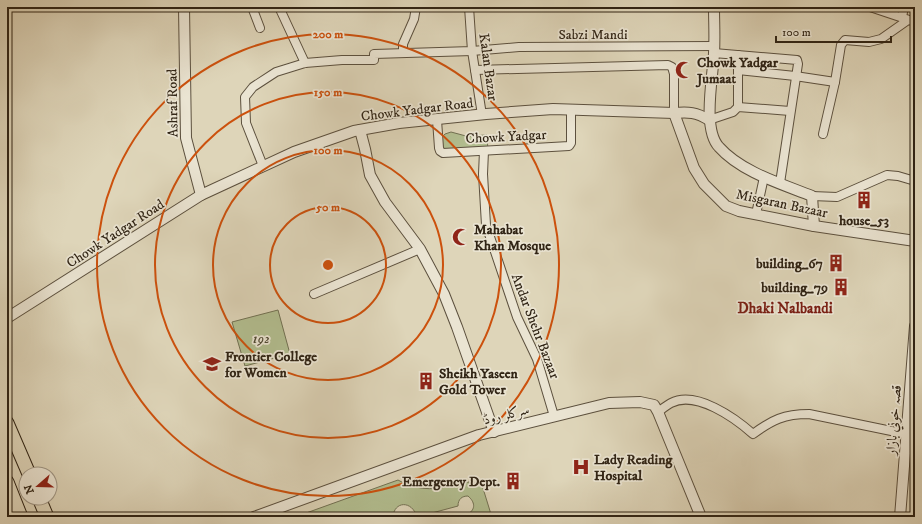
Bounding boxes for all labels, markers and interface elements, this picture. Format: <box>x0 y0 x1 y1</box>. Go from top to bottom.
scale bar <box>776 18 891 44</box>
text: 100 m <box>782 25 811 40</box>
street label: Sabzi Mandi <box>558 26 628 44</box>
text: 200 m <box>313 27 343 42</box>
street label: Kalan Bazar <box>474 32 502 103</box>
place label: Chowk Yadgar Jumaat <box>695 54 779 88</box>
mosque icon: Chowk Yadgar Jumaat <box>674 60 694 80</box>
street label: Ashraf Road <box>163 69 183 137</box>
text: 150 m <box>314 85 342 100</box>
street label: Chowk Yadgar Road <box>360 94 474 126</box>
street label: Chowk Yadgar <box>465 126 548 148</box>
text: 100 m <box>314 143 342 158</box>
street label: Misgaran Bazaar <box>734 185 830 223</box>
building icon: house_53 <box>854 190 874 210</box>
street label: Chowk Yadgar Road <box>63 196 168 272</box>
text: 50 m <box>315 200 340 215</box>
place label: house_53 <box>838 212 889 230</box>
place label: Mahabat Khan Mosque <box>474 221 551 255</box>
mosque icon: Mahabat Khan Mosque <box>451 227 471 247</box>
building icon: building_67 <box>826 253 846 273</box>
place label: building_67 <box>755 255 823 273</box>
centre of rings <box>321 258 335 272</box>
street label: Andar Shehr Bazaar <box>507 271 564 382</box>
building icon: building_79 <box>831 277 851 297</box>
place label: building_79 <box>760 279 828 297</box>
district label: Dhaki Nalbandi <box>737 299 833 318</box>
park label: 192 <box>253 330 269 348</box>
place label: Frontier College for Women <box>224 348 317 382</box>
school or university icon: Frontier College for Women <box>202 354 222 374</box>
place label: Sheikh Yaseen Gold Tower <box>439 365 518 399</box>
building icon: Sheikh Yaseen Gold Tower <box>416 371 436 391</box>
street label: قصہ خوني بازار <box>882 384 908 458</box>
street label: سرکلر روڈ <box>481 401 531 429</box>
place label: Lady Reading Hospital <box>594 451 673 485</box>
hospital icon: Lady Reading Hospital <box>571 457 591 477</box>
north arrow <box>18 466 58 506</box>
building icon: Emergency Dept. <box>503 471 523 491</box>
place label: Emergency Dept. <box>402 473 500 491</box>
text: N <box>21 482 38 496</box>

